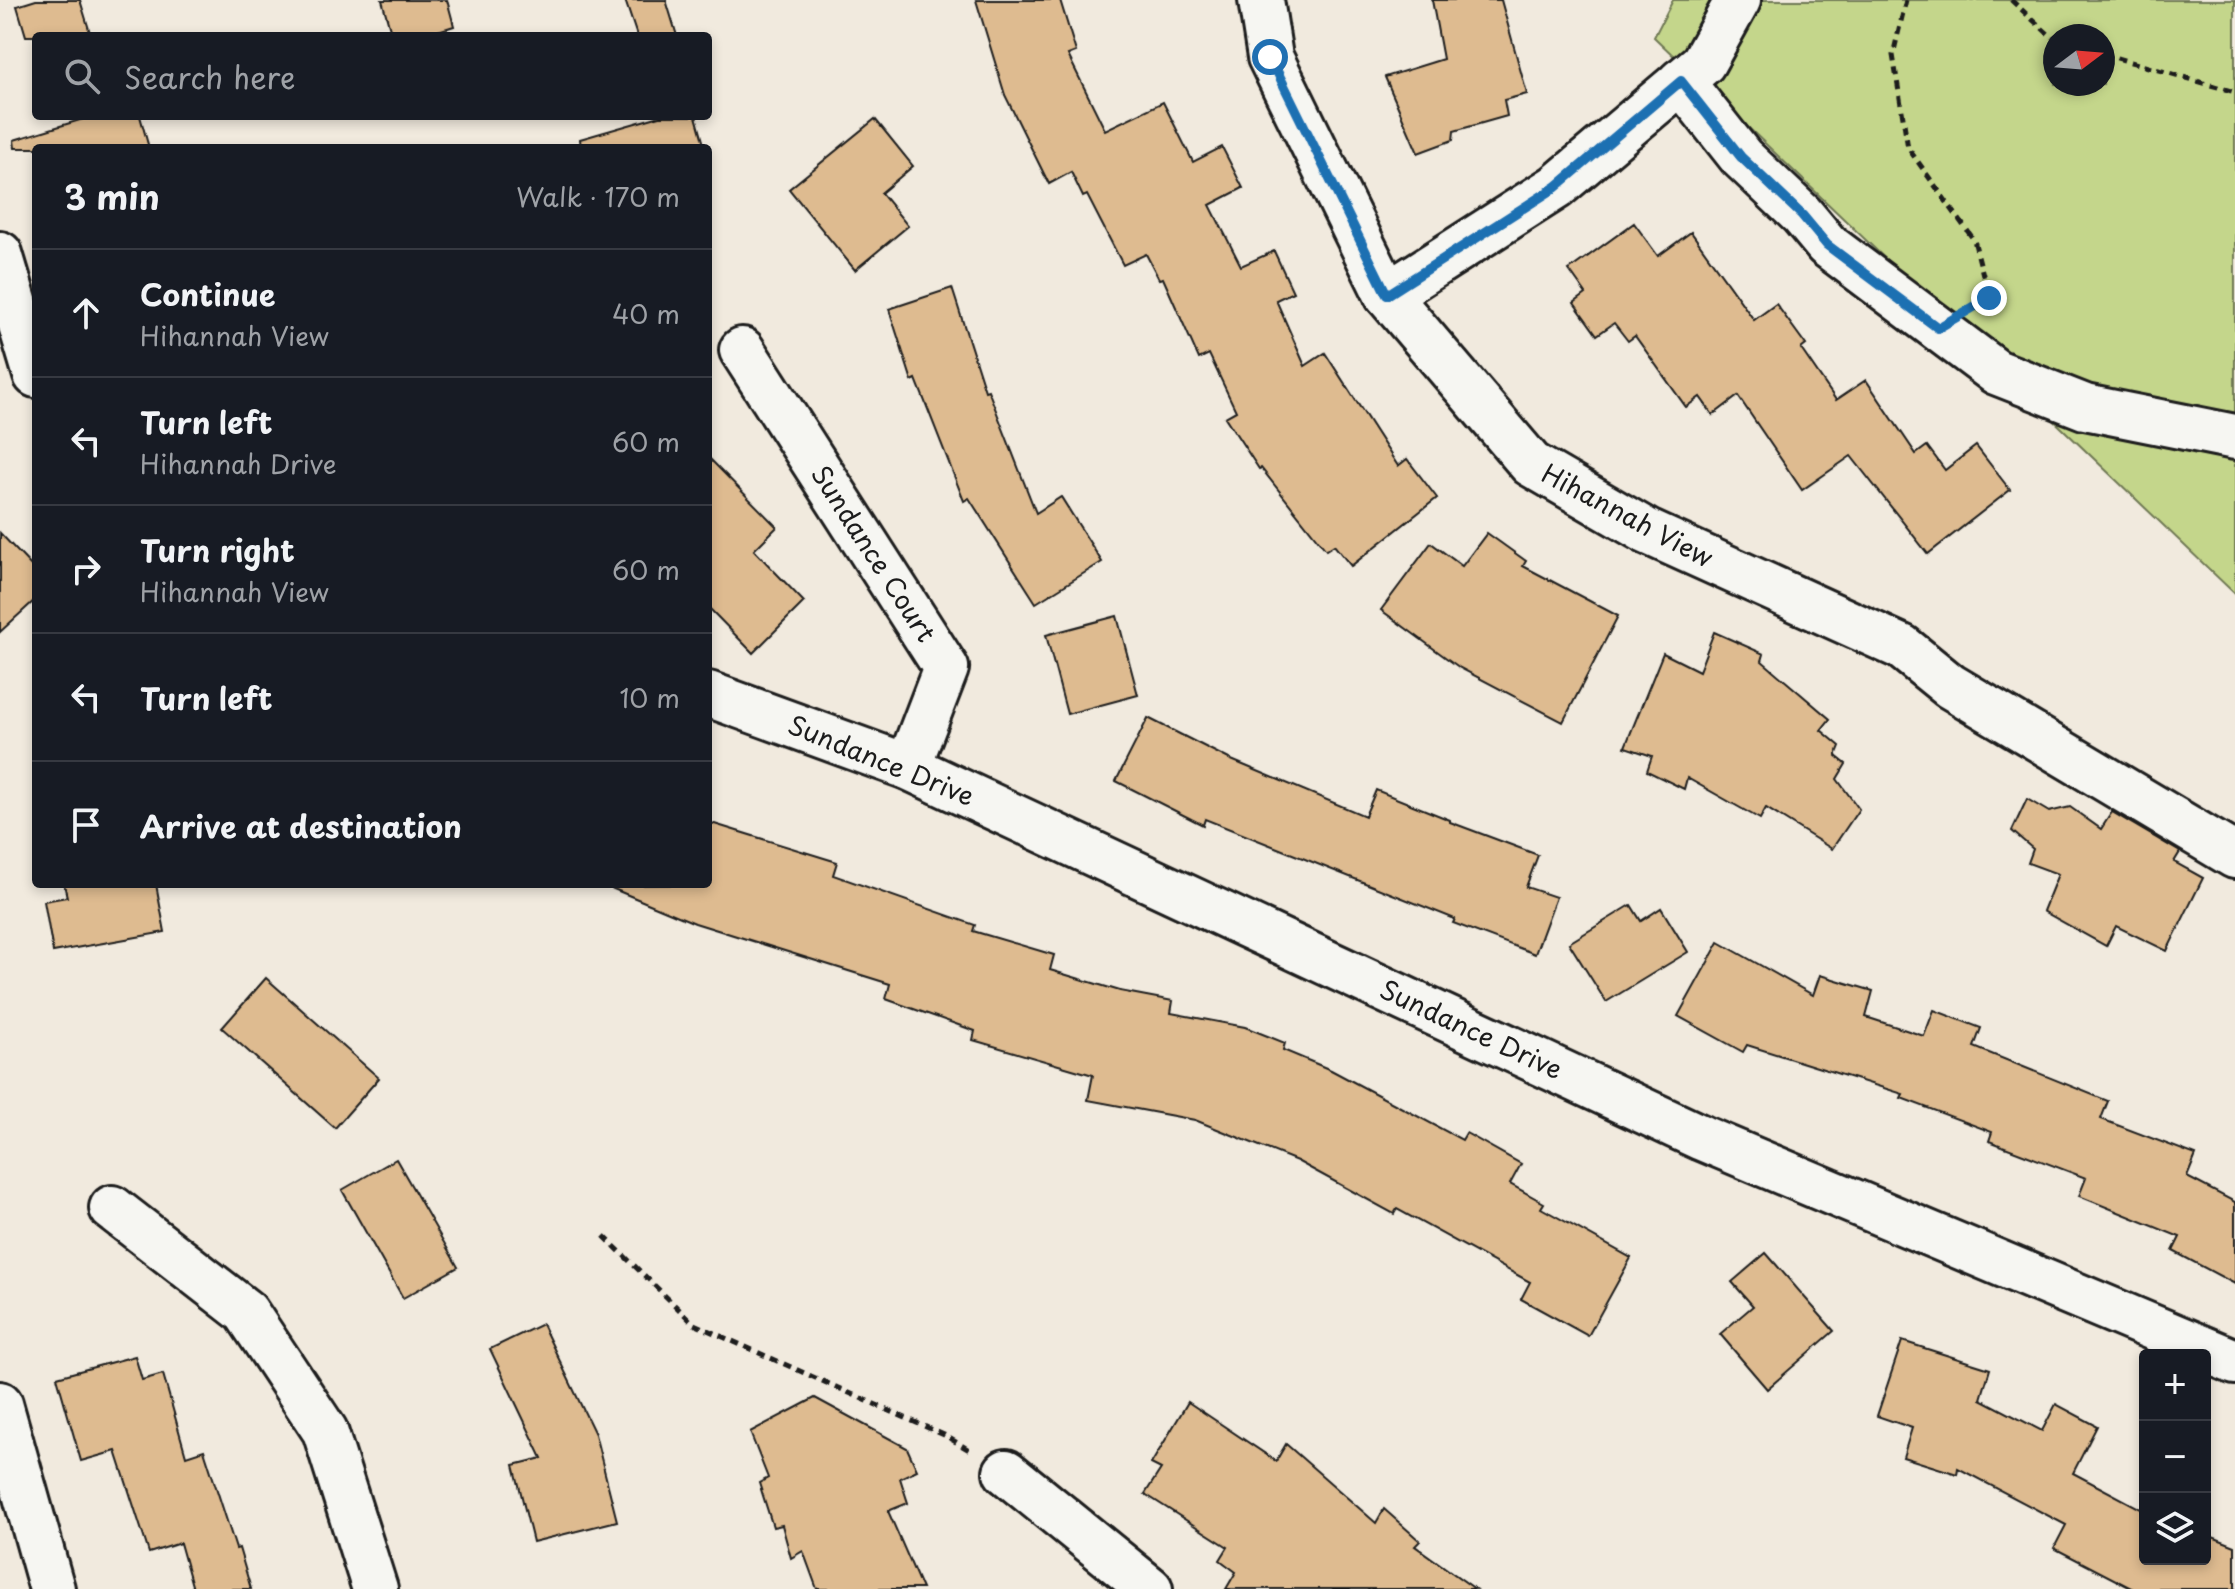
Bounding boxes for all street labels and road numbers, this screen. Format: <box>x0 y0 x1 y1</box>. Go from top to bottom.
street label: Hihannah View <box>1535 453 1720 576</box>
street label: Sundance Court <box>802 457 946 649</box>
street label: Sundance Drive <box>782 704 981 815</box>
street label: Sundance Drive <box>1374 969 1570 1088</box>

